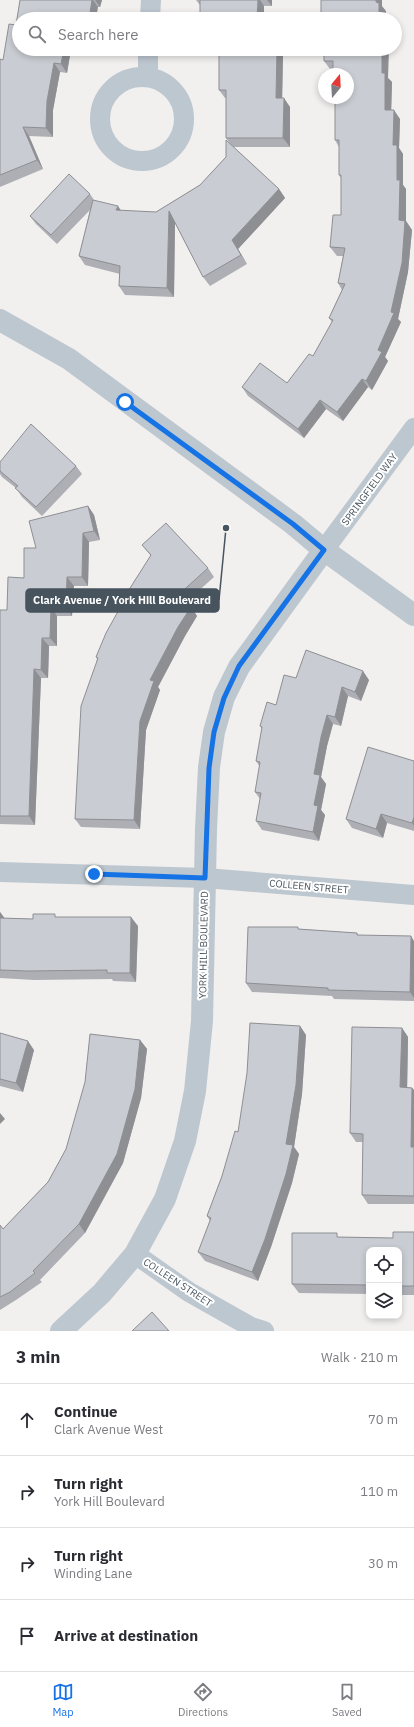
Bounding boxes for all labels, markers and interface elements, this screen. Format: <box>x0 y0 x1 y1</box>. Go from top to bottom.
search box <box>12 12 402 56</box>
icon: search <box>26 23 48 45</box>
text: Search here <box>58 25 138 44</box>
north arrow <box>318 68 354 104</box>
route start <box>116 393 134 411</box>
street label: SPRINGFIELD WAY <box>339 450 400 528</box>
callout: Clark Avenue / York Hill Boulevard <box>26 589 219 612</box>
text: Clark Avenue / York Hill Boulevard <box>33 593 211 607</box>
route end <box>85 865 103 883</box>
street label: COLLEEN STREET <box>269 877 349 896</box>
street label: YORK HILL BOULEVARD <box>196 891 211 999</box>
map controls <box>366 1247 402 1319</box>
button: locate <box>366 1247 402 1283</box>
street label: COLLEEN STREET <box>141 1255 215 1310</box>
button: layers <box>366 1283 402 1319</box>
text: 3 min <box>16 1346 60 1368</box>
text: Walk · 210 m <box>321 1349 398 1366</box>
text: Continue <box>54 1402 118 1421</box>
icon: ahead <box>16 1409 38 1431</box>
text: 70 m <box>368 1411 398 1428</box>
text: Clark Avenue West <box>54 1421 163 1438</box>
text: Turn right <box>54 1474 123 1493</box>
icon: right <box>16 1481 38 1503</box>
text: 110 m <box>360 1483 398 1500</box>
text: York Hill Boulevard <box>54 1493 165 1510</box>
text: Turn right <box>54 1546 123 1565</box>
icon: right <box>16 1553 38 1575</box>
text: 30 m <box>368 1555 398 1572</box>
text: Winding Lane <box>54 1565 132 1582</box>
icon: arrive <box>16 1625 38 1647</box>
text: Arrive at destination <box>54 1626 198 1645</box>
tab: Map <box>52 1681 74 1719</box>
tab: Directions <box>178 1681 228 1719</box>
tab: Saved <box>332 1681 362 1719</box>

